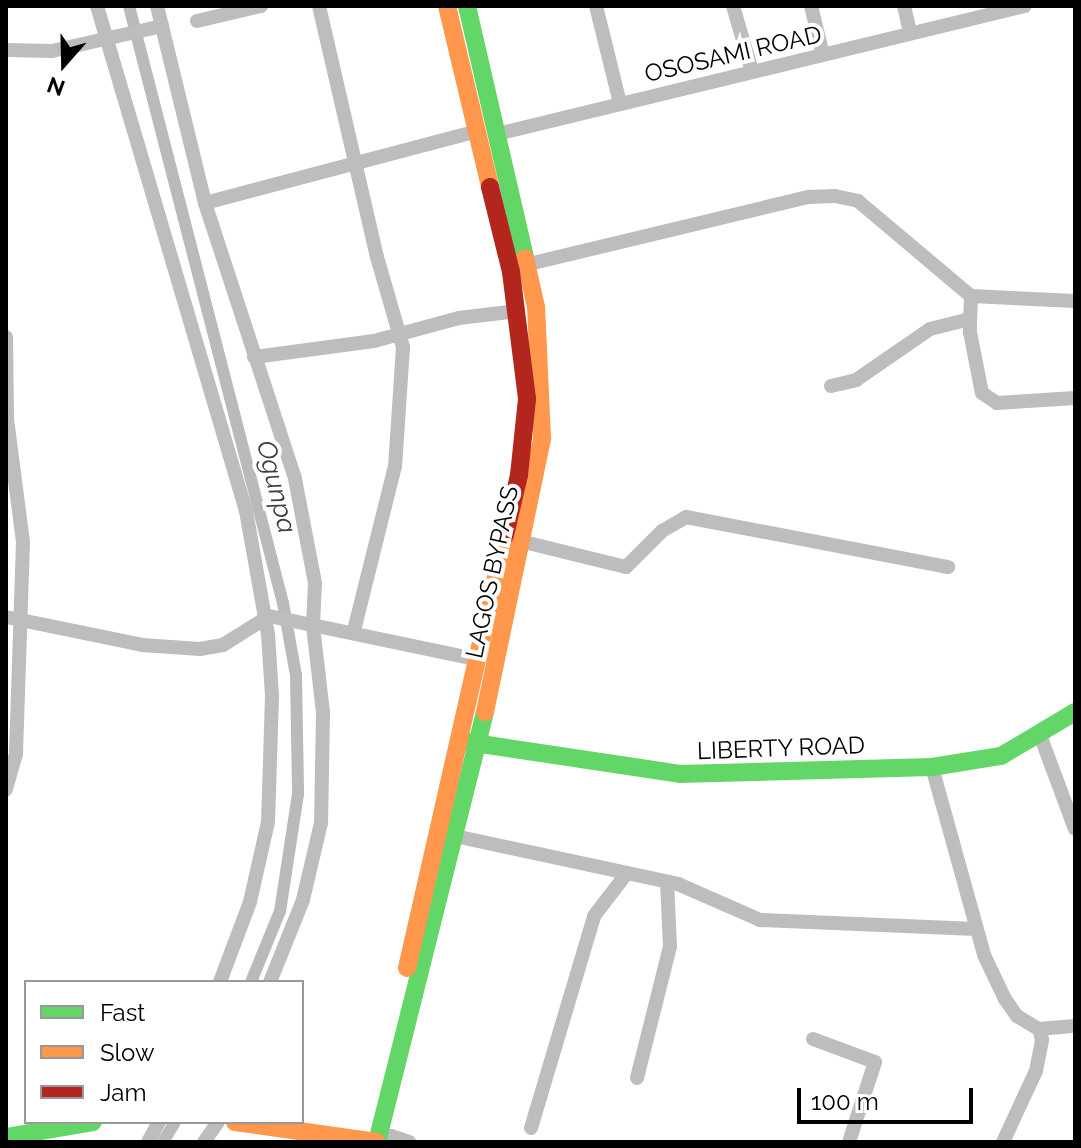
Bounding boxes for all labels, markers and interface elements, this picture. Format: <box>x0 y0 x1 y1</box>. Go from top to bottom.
street label: OSOSAMI ROAD <box>642 20 824 88</box>
north arrow <box>24 24 104 104</box>
text: N <box>43 71 68 102</box>
water label: Ogunpa <box>249 437 303 537</box>
street label: LAGOS BYPASS <box>460 483 524 661</box>
street label: LIBERTY ROAD <box>696 731 866 765</box>
legend <box>24 980 304 1124</box>
text: Fast <box>100 998 145 1027</box>
text: Slow <box>100 1038 154 1067</box>
scale bar <box>801 1072 977 1122</box>
text: Jam <box>100 1078 146 1107</box>
text: 100 m <box>811 1087 879 1116</box>

